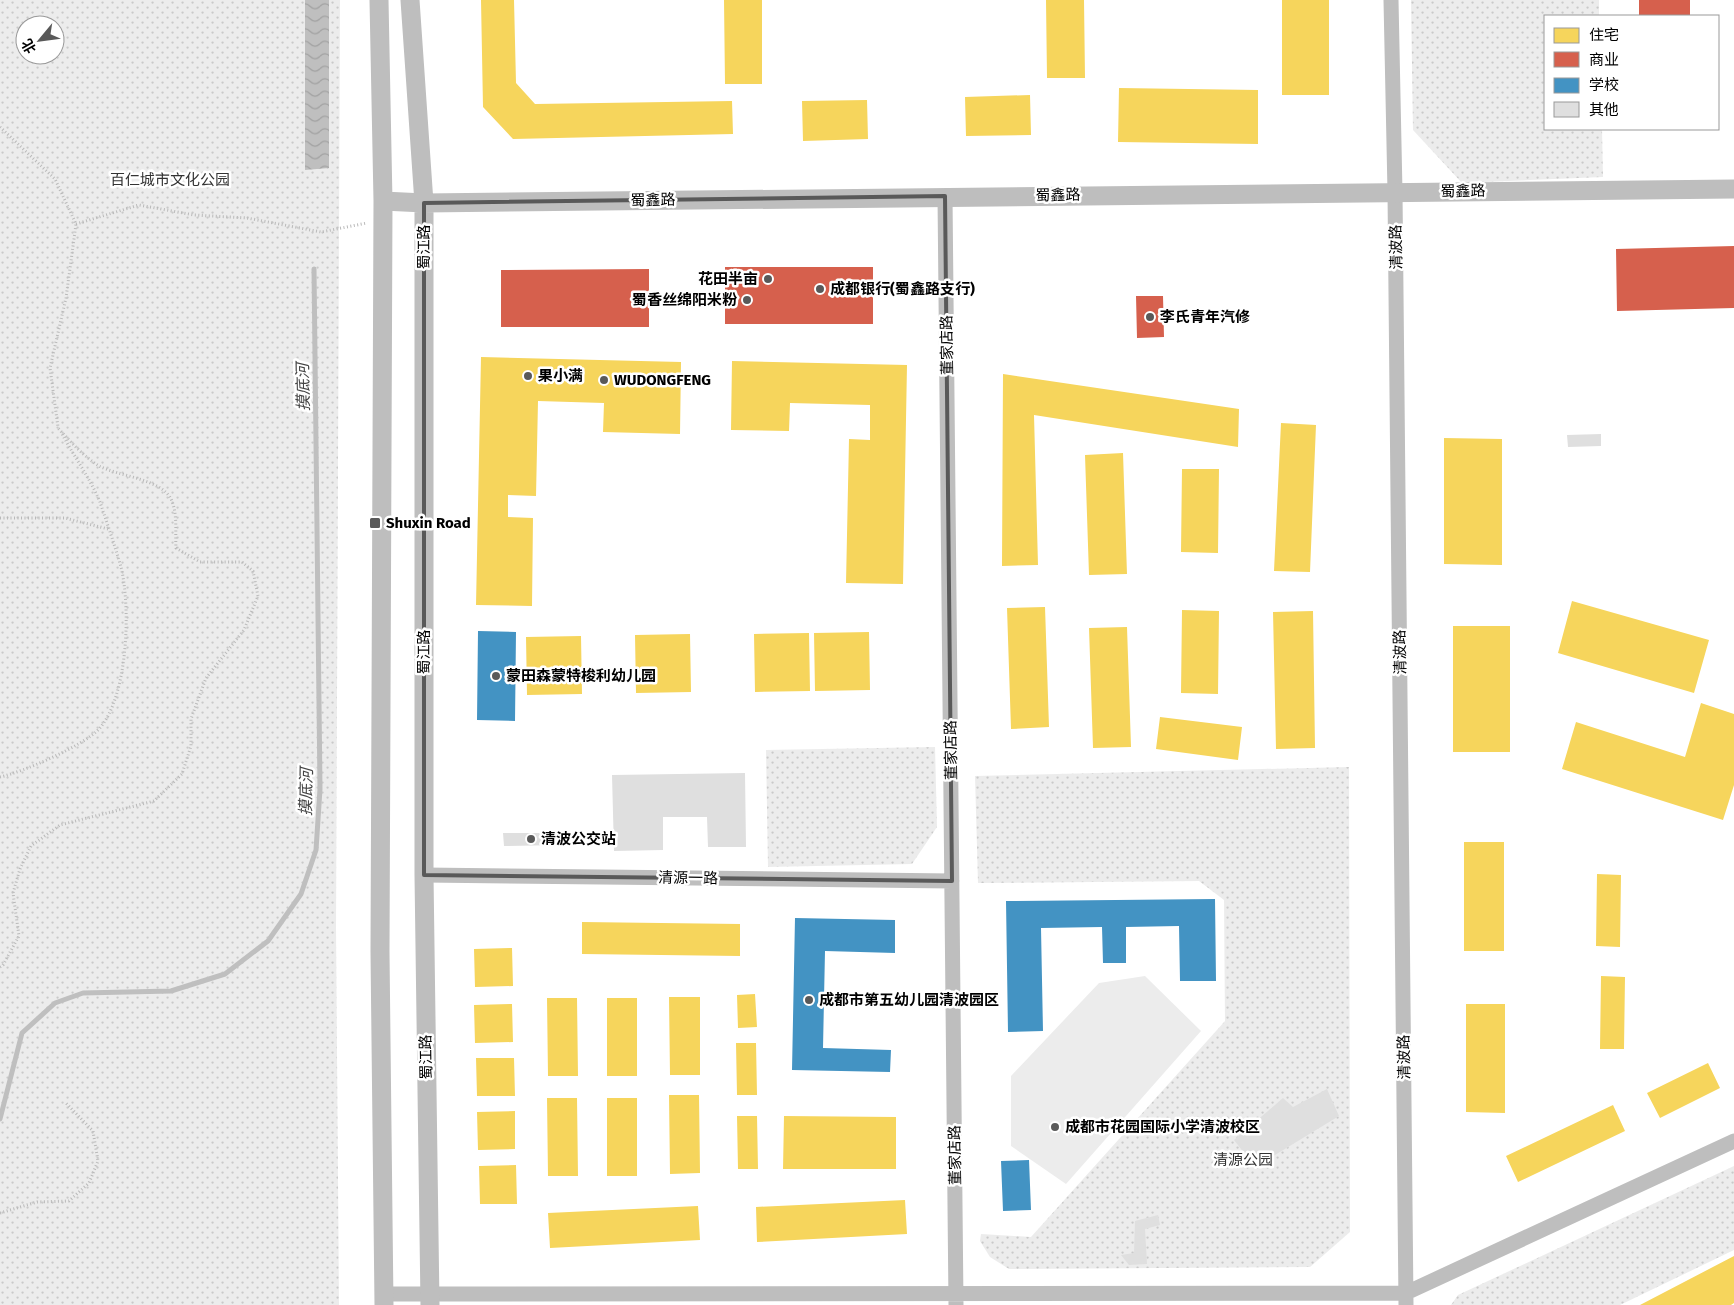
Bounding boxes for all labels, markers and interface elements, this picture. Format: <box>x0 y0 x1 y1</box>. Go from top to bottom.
north arrow <box>15 15 65 65</box>
legend <box>1544 15 1719 130</box>
text: 住宅 <box>1589 26 1619 44</box>
text: 北 <box>18 36 40 56</box>
text: 商业 <box>1589 51 1619 69</box>
text: 学校 <box>1589 76 1619 94</box>
text: 其他 <box>1589 101 1619 119</box>
park label: 百仁城市文化公园 <box>110 171 230 189</box>
street label: 蜀鑫路 <box>1440 182 1486 200</box>
street label: 蜀鑫路 <box>1035 186 1081 204</box>
street label: 蜀鑫路 <box>630 191 676 209</box>
street label: 蜀江路 <box>415 224 433 270</box>
street label: 清波路 <box>1387 224 1405 270</box>
place label: 花田半亩 <box>698 270 758 288</box>
marker: 花田半亩 <box>762 273 774 285</box>
place label: 成都银行(蜀鑫路支行) <box>830 280 975 298</box>
marker: 成都银行(蜀鑫路支行) <box>814 283 826 295</box>
place label: 蜀香丝绵阳米粉 <box>632 291 738 309</box>
marker: 蜀香丝绵阳米粉 <box>741 294 753 306</box>
place label: 李氏青年汽修 <box>1160 308 1250 326</box>
marker: 李氏青年汽修 <box>1144 311 1156 323</box>
street label: 董家店路 <box>937 315 957 375</box>
water label: 摸底河 <box>293 360 313 411</box>
place label: 果小满 <box>538 367 583 385</box>
marker: 果小满 <box>522 370 534 382</box>
place label: WUDONGFENG <box>614 371 711 389</box>
marker: WUDONGFENG <box>598 374 610 386</box>
place label: Shuxin Road <box>386 514 471 532</box>
marker: Shuxin Road <box>368 516 382 530</box>
street label: 蜀江路 <box>415 629 433 675</box>
street label: 清波路 <box>1391 629 1409 675</box>
place label: 蒙田森蒙特梭利幼儿园 <box>506 667 656 685</box>
marker: 蒙田森蒙特梭利幼儿园 <box>490 670 502 682</box>
street label: 董家店路 <box>941 720 961 780</box>
water label: 摸底河 <box>296 765 316 816</box>
place label: 清波公交站 <box>541 830 616 848</box>
marker: 清波公交站 <box>525 833 537 845</box>
street label: 清源一路 <box>658 868 718 888</box>
place label: 成都市第五幼儿园清波园区 <box>819 991 999 1009</box>
marker: 成都市第五幼儿园清波园区 <box>803 994 815 1006</box>
street label: 蜀江路 <box>417 1034 435 1080</box>
street label: 清波路 <box>1395 1034 1413 1080</box>
place label: 成都市花园国际小学清波校区 <box>1065 1118 1260 1136</box>
marker: 成都市花园国际小学清波校区 <box>1049 1121 1061 1133</box>
street label: 董家店路 <box>945 1125 965 1185</box>
park label: 清源公园 <box>1213 1151 1273 1169</box>

